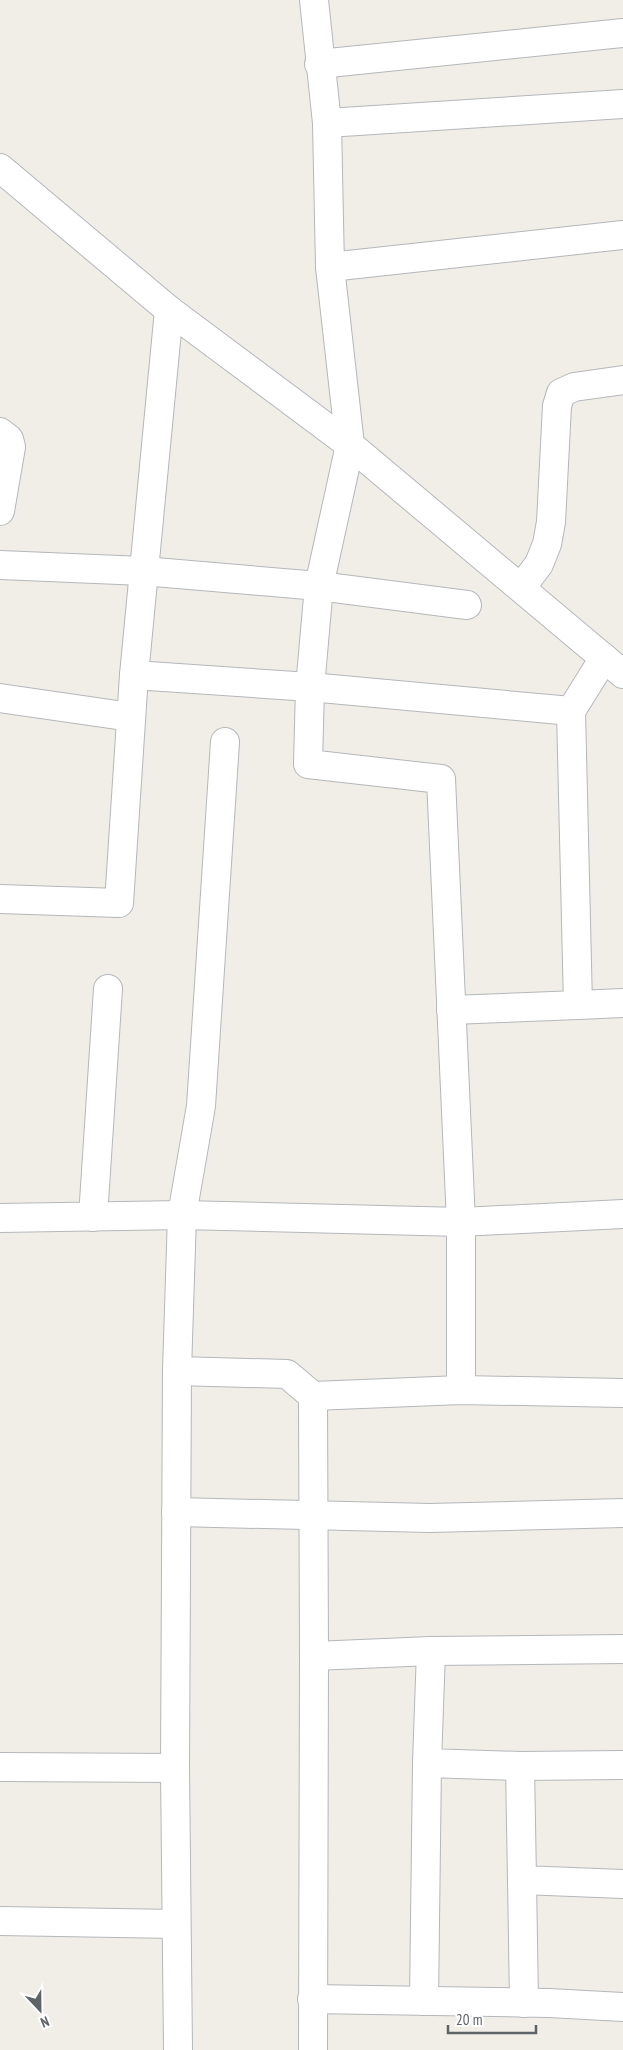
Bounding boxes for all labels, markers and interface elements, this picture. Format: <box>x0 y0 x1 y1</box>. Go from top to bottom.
north arrow <box>15 1985 65 2035</box>
scale bar <box>448 2002 536 2034</box>
text: 20 m <box>456 2010 482 2029</box>
text: N <box>38 2012 52 2032</box>

